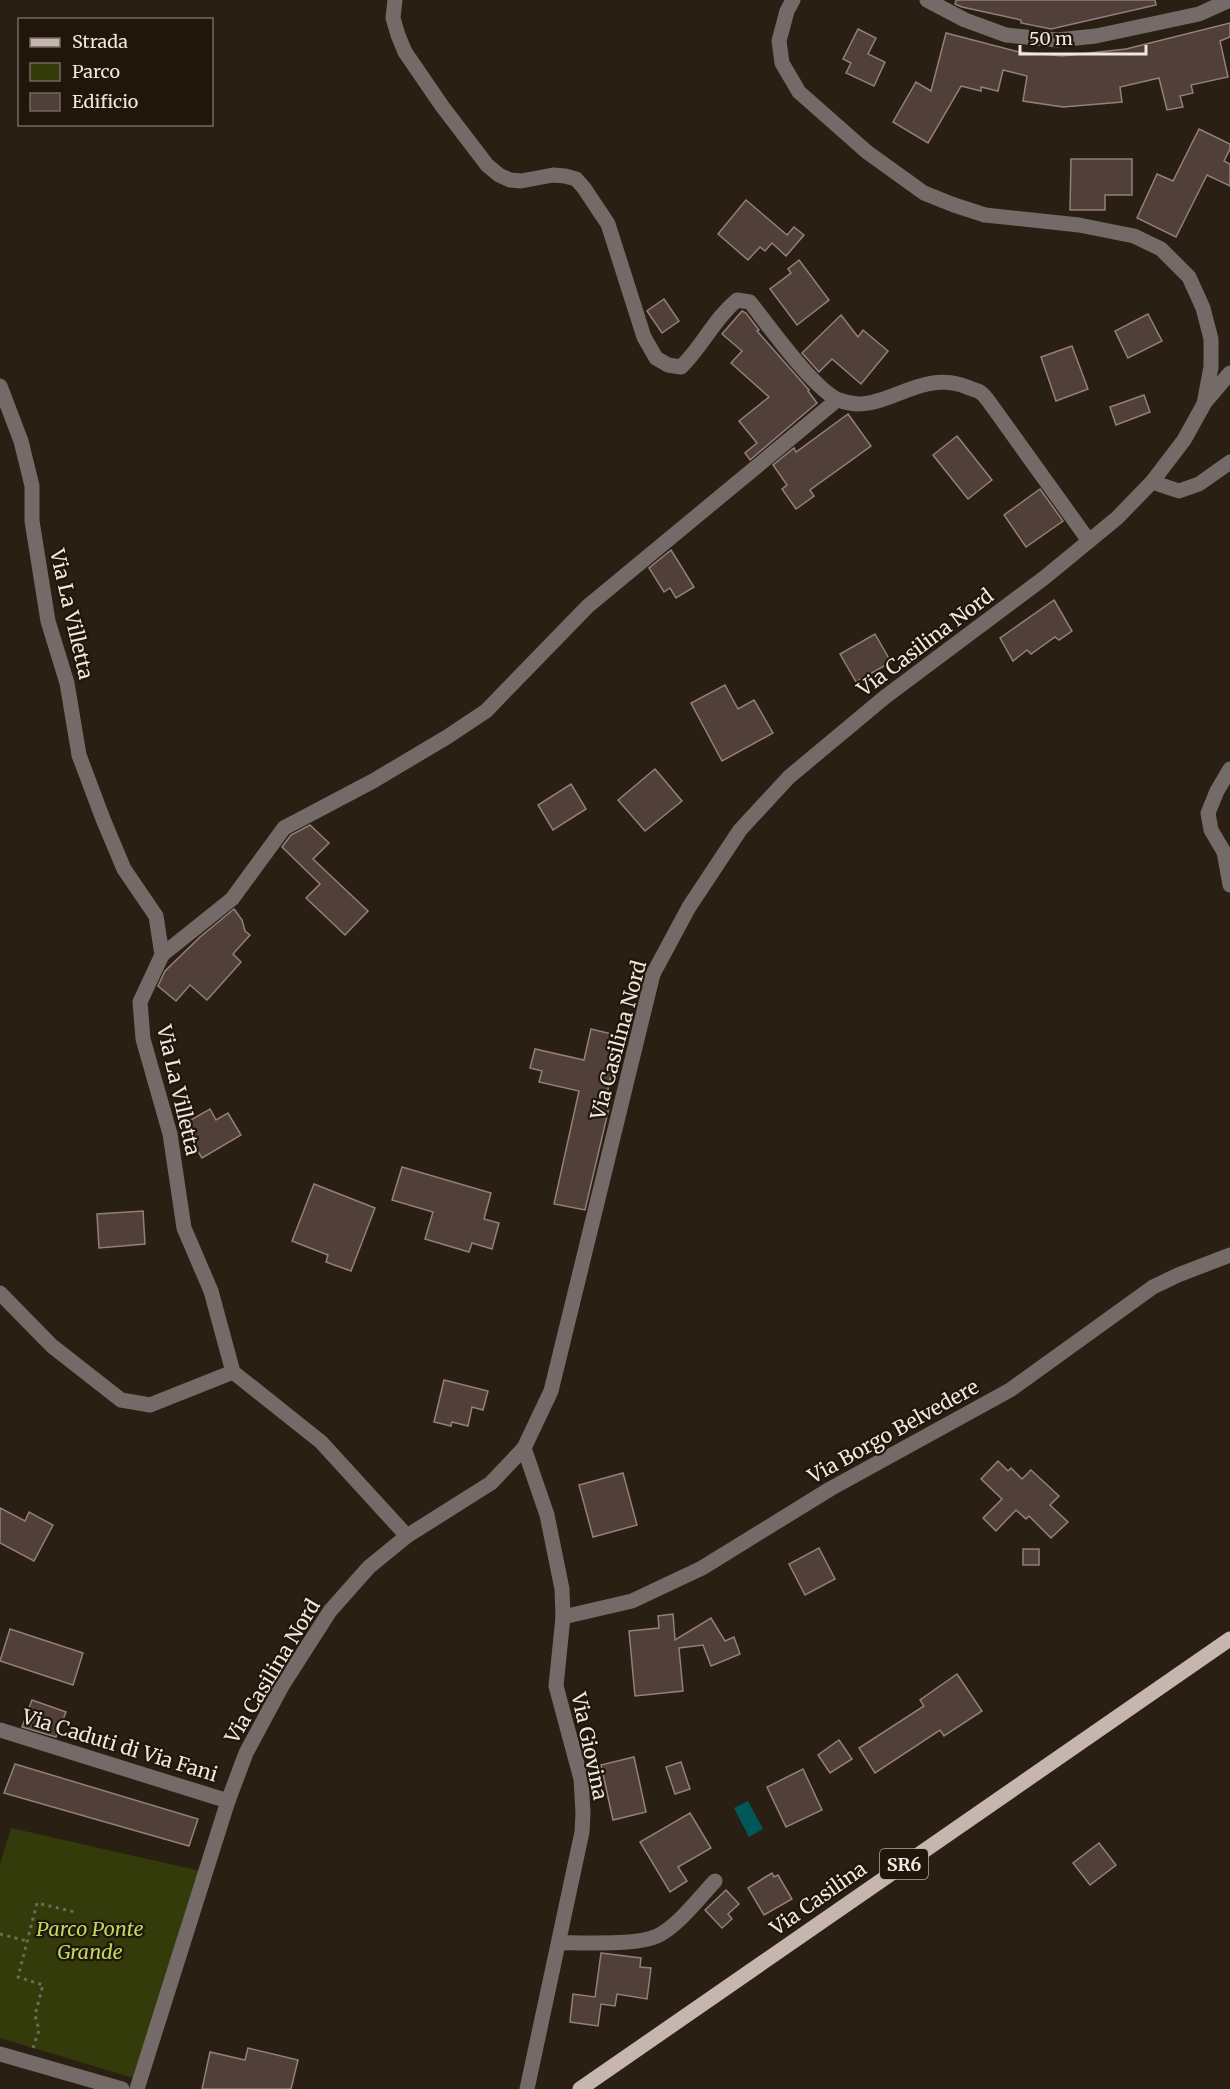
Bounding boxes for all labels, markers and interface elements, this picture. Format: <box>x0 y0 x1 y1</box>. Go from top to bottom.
legend <box>18 18 213 126</box>
scale bar <box>1020 18 1146 56</box>
text: 50 m <box>1029 27 1073 50</box>
text: Strada <box>72 30 128 53</box>
text: Parco <box>72 60 120 83</box>
text: Edificio <box>72 90 138 113</box>
street label: Via La Villetta <box>45 546 99 682</box>
street label: Via Casilina Nord <box>851 583 998 702</box>
street label: Via Casilina Nord <box>584 958 651 1123</box>
street label: Via La Villetta <box>152 1022 206 1158</box>
street label: Via Borgo Belvedere <box>802 1374 983 1489</box>
street label: Via Casilina Nord <box>219 1594 325 1749</box>
street label: Via Giovina <box>566 1689 614 1802</box>
street label: Via Caduti di Via Fani <box>18 1703 221 1787</box>
road number: SR6 <box>880 1849 928 1879</box>
street label: Via Casilina <box>764 1856 871 1941</box>
park label: Parco Ponte Grande <box>36 1916 144 1964</box>

